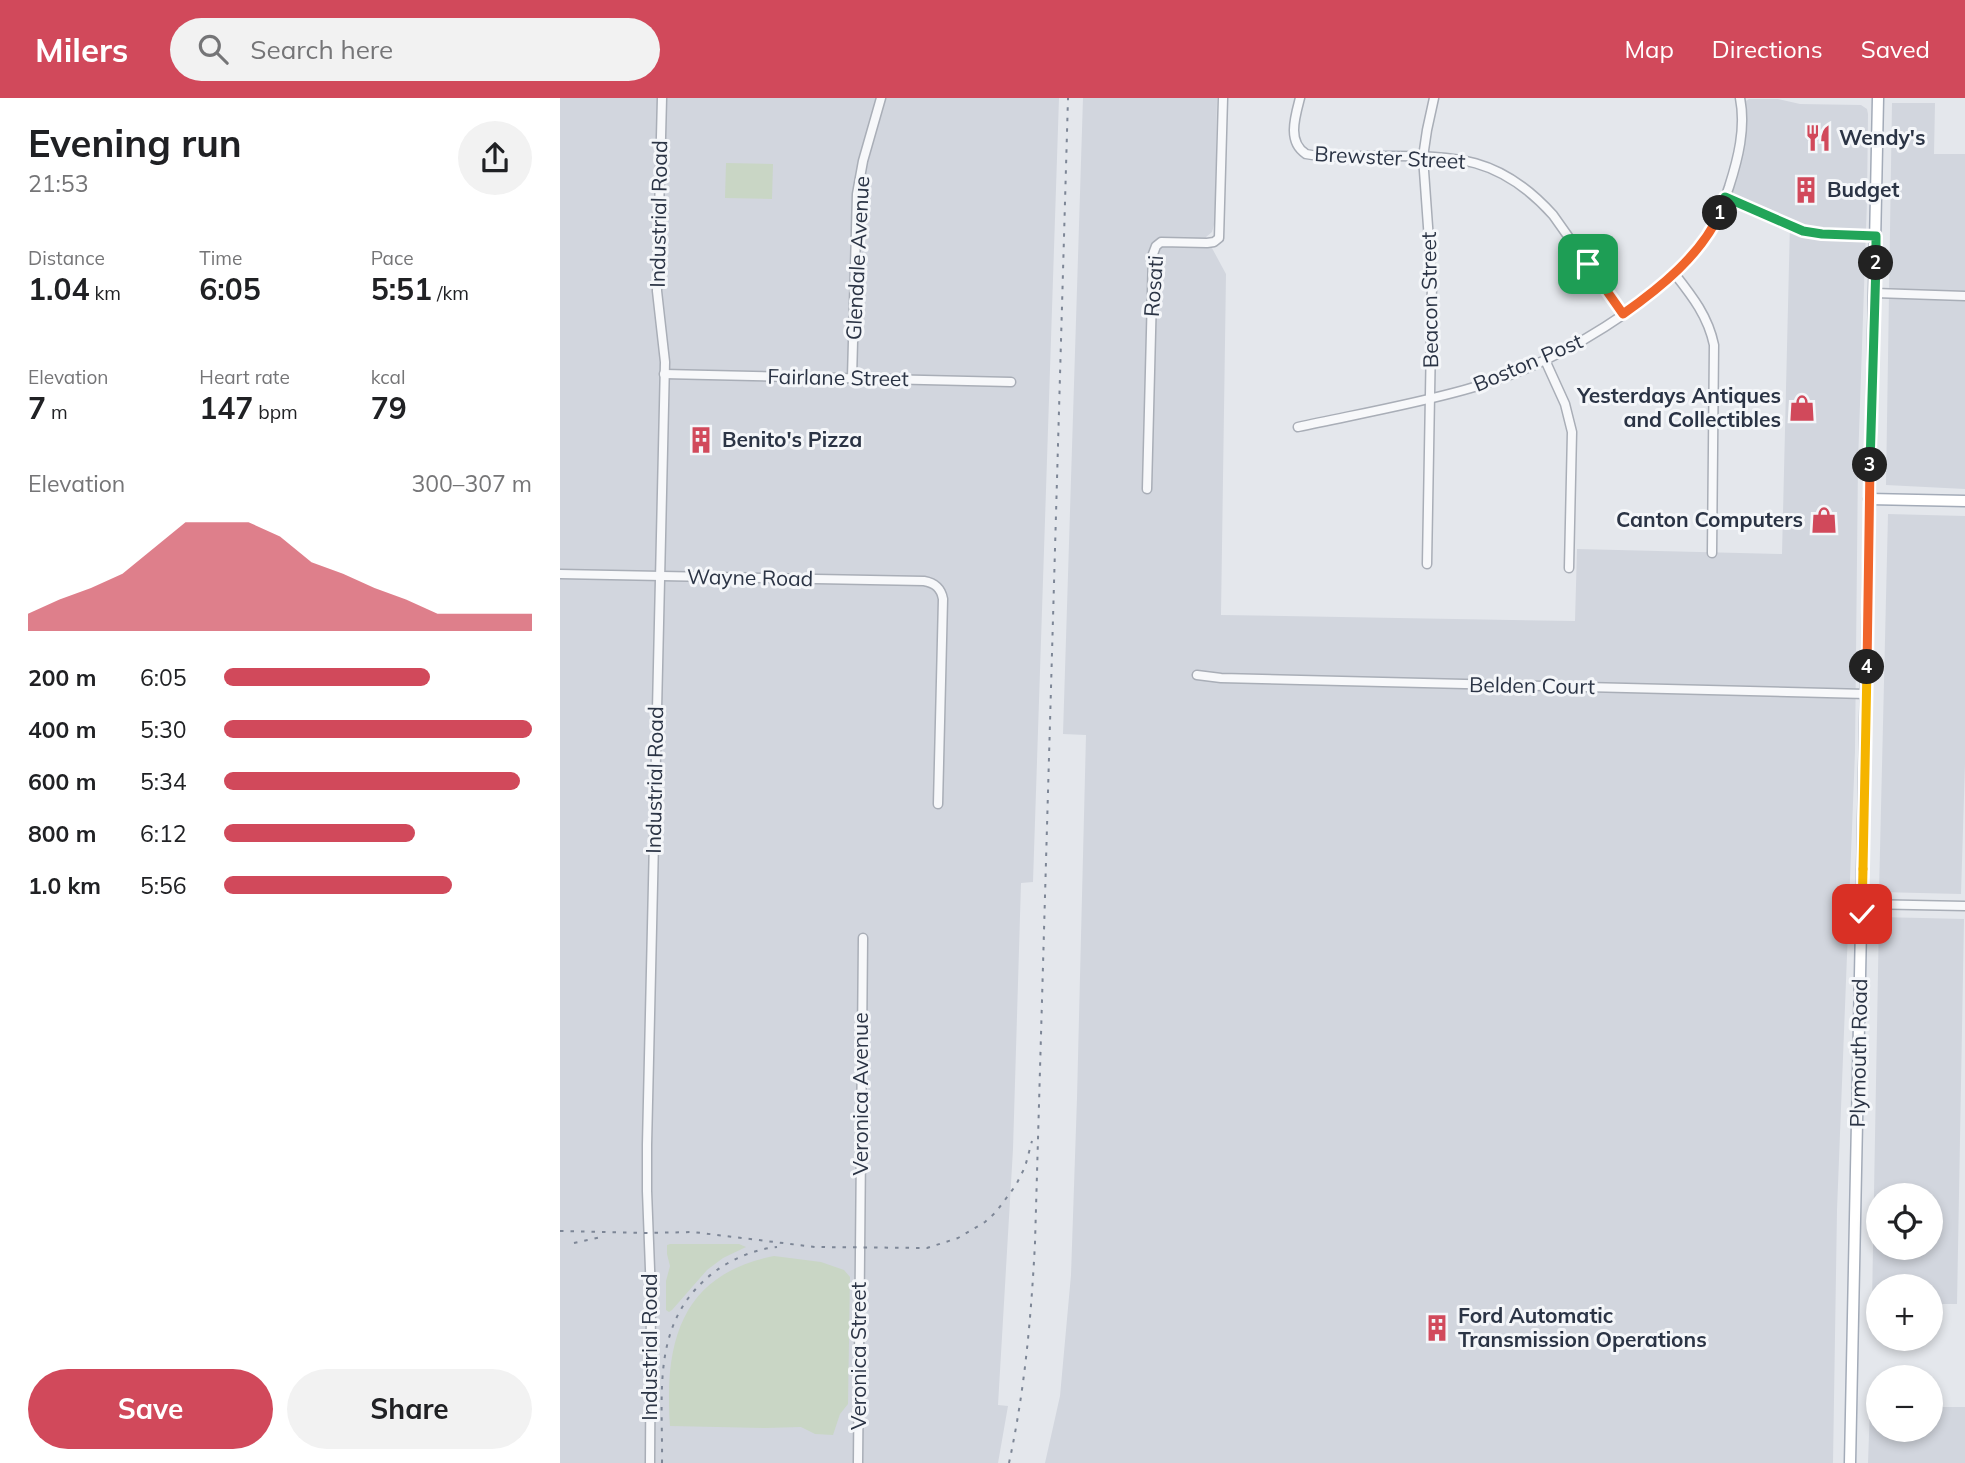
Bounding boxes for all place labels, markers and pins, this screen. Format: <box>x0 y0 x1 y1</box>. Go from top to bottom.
restaurant icon: Wendy's <box>1803 123 1833 153</box>
place label: Wendy's <box>1839 124 1925 150</box>
building icon: Budget <box>1791 175 1821 205</box>
place label: Budget <box>1827 176 1900 202</box>
pin: 1 <box>1702 195 1738 230</box>
pin <box>1558 234 1618 294</box>
pin: 2 <box>1858 246 1894 280</box>
place label: Yesterdays Antiques and Collectibles <box>1576 382 1781 432</box>
shop icon: Yesterdays Antiques and Collectibles <box>1787 393 1817 423</box>
building icon: Benito's Pizza <box>686 425 716 455</box>
place label: Benito's Pizza <box>722 426 862 452</box>
pin: 3 <box>1852 448 1888 482</box>
shop icon: Canton Computers <box>1809 505 1839 535</box>
place label: Canton Computers <box>1616 506 1803 532</box>
pin: 4 <box>1850 650 1884 684</box>
pin <box>1832 884 1892 944</box>
place label: Ford Automatic Transmission Operations <box>1458 1302 1707 1352</box>
building icon: Ford Automatic Transmission Operations <box>1422 1313 1452 1343</box>

